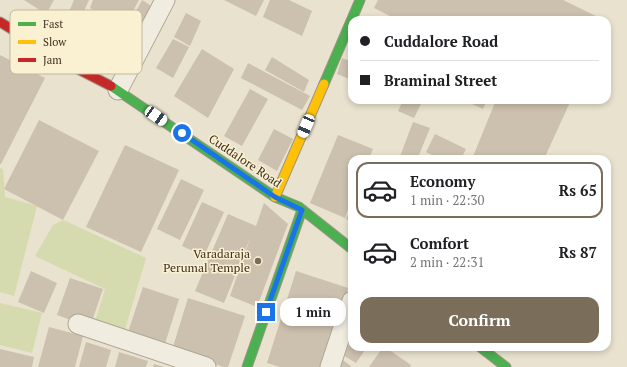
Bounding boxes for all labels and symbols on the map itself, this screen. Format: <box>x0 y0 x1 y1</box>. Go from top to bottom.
legend <box>10 10 142 74</box>
text: Fast <box>43 17 63 31</box>
text: Slow <box>43 35 67 49</box>
text: Jam <box>43 53 62 67</box>
car <box>143 104 169 128</box>
car <box>296 113 316 139</box>
route start <box>173 124 191 142</box>
street label: Cuddalore Road <box>206 131 285 191</box>
place label: Varadaraja Perumal Temple <box>163 246 250 275</box>
marker: Varadaraja Perumal Temple <box>253 256 263 266</box>
callout: 1 min <box>280 298 346 326</box>
route end <box>257 303 275 321</box>

